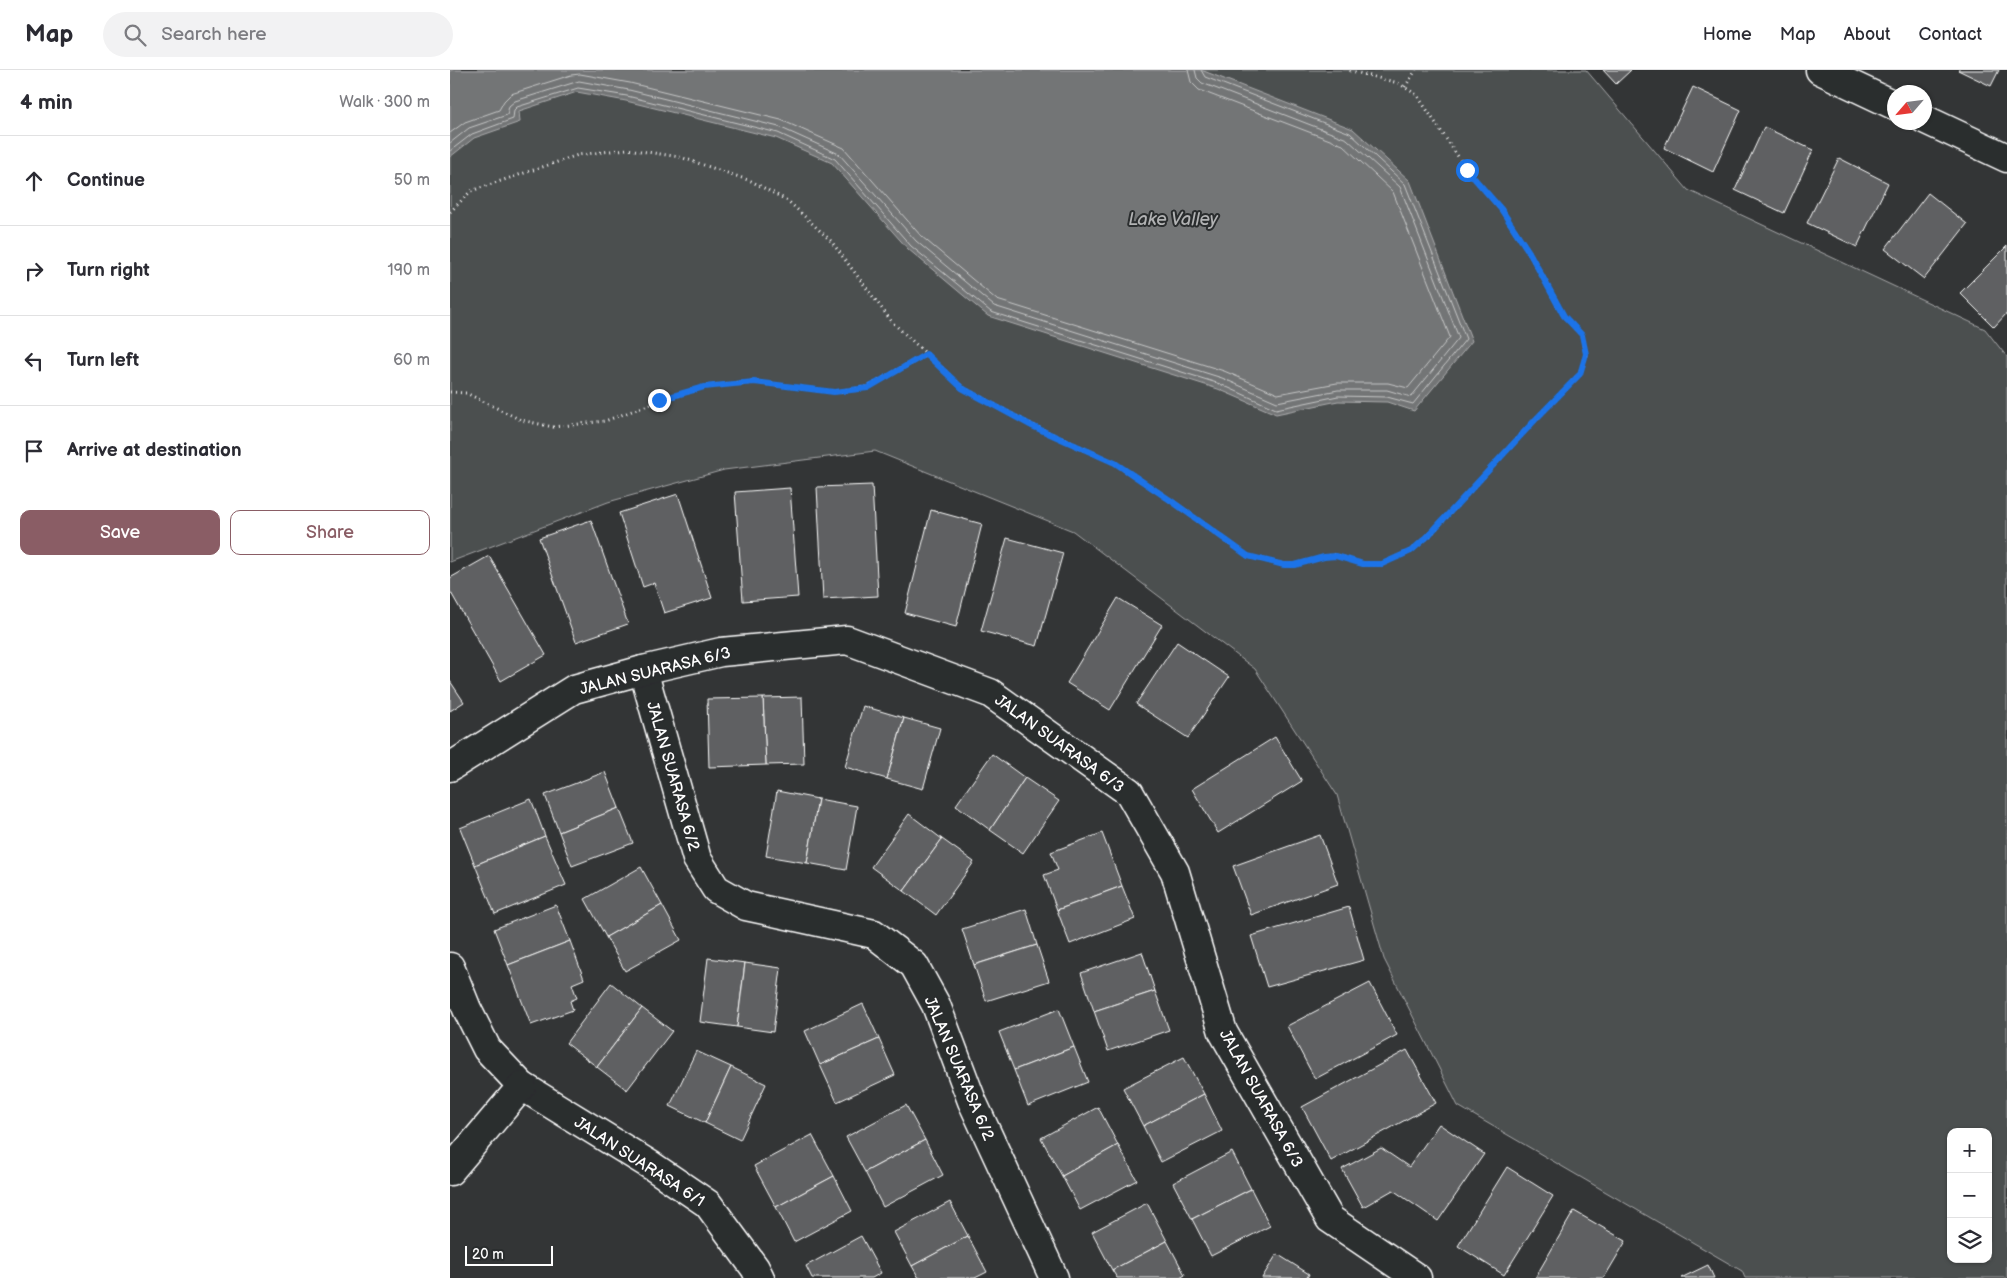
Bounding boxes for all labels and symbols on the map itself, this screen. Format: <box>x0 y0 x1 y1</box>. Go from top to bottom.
north arrow <box>1887 85 1932 130</box>
route start <box>1456 159 1479 182</box>
water label: Lake Valley <box>1128 209 1219 230</box>
route end <box>648 389 671 412</box>
street label: JALAN SUARASA 6/3 <box>578 643 733 699</box>
street label: JALAN SUARASA 6/3 <box>991 691 1128 798</box>
street label: JALAN SUARASA 6/2 <box>642 700 703 854</box>
street label: JALAN SUARASA 6/2 <box>920 994 998 1144</box>
street label: JALAN SUARASA 6/3 <box>1215 1026 1307 1171</box>
street label: JALAN SUARASA 6/1 <box>571 1113 708 1211</box>
scale bar <box>465 1243 552 1266</box>

